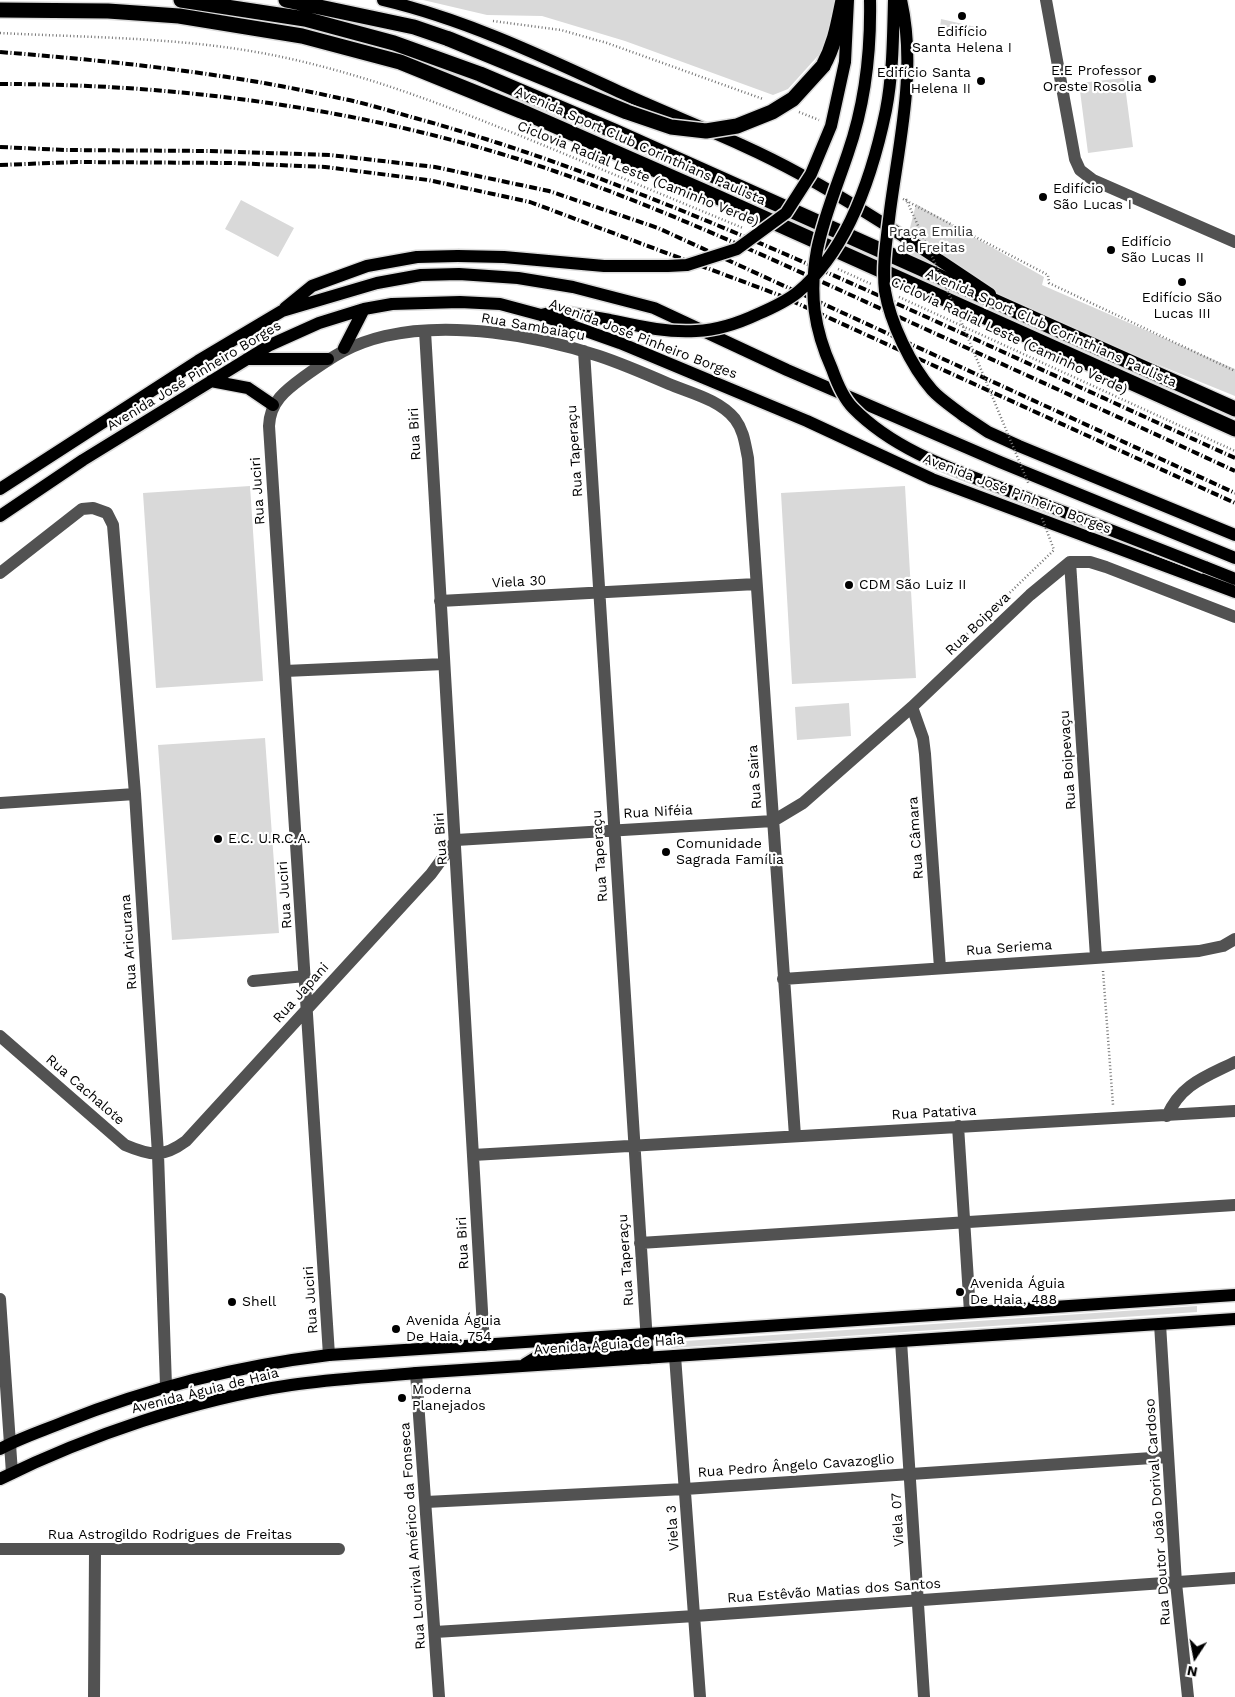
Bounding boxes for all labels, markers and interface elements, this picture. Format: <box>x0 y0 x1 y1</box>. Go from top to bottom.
marker: Edifício Santa Helena I <box>956 10 968 22</box>
place label: Edifício Santa Helena I <box>912 24 1012 56</box>
place label: E.E Professor Oreste Rosolia <box>1043 63 1142 95</box>
place label: Edifício Santa Helena II <box>877 65 971 98</box>
marker: E.E Professor Oreste Rosolia <box>1146 73 1158 85</box>
marker: Edifício Santa Helena II <box>975 75 987 87</box>
street label: Avenida Sport Club Corinthians Paulista <box>512 83 768 209</box>
street label: Ciclovia Radial Leste (Caminho Verde) <box>515 118 761 230</box>
place label: Edifício São Lucas I <box>1053 181 1132 213</box>
marker: Edifício São Lucas I <box>1037 191 1049 203</box>
park label: Praça Emilia de Freitas <box>889 224 973 256</box>
place label: Edifício São Lucas II <box>1121 234 1204 266</box>
marker: Edifício São Lucas II <box>1105 244 1117 256</box>
street label: Avenida Sport Club Corinthians Paulista <box>923 265 1179 391</box>
street label: Ciclovia Radial Leste (Caminho Verde) <box>888 274 1130 398</box>
marker: Edifício São Lucas III <box>1176 276 1188 288</box>
place label: Edifício São Lucas III <box>1142 290 1222 322</box>
street label: Avenida José Pinheiro Borges <box>546 295 740 383</box>
street label: Rua Sambaiaçu <box>480 310 586 344</box>
street label: Avenida José Pinheiro Borges <box>104 317 284 435</box>
street label: Rua Taperaçu <box>563 404 587 498</box>
street label: Rua Biri <box>405 407 425 461</box>
street label: Avenida José Pinheiro Borges <box>920 450 1114 538</box>
street label: Rua Juciri <box>247 457 269 525</box>
street label: Viela 30 <box>491 572 547 592</box>
place label: CDM São Luiz II <box>859 577 966 593</box>
marker: CDM São Luiz II <box>843 579 855 591</box>
street label: Rua Boipeva <box>942 589 1014 659</box>
street label: Rua Boipevaçu <box>1056 710 1080 810</box>
street label: Rua Saira <box>744 744 766 810</box>
street label: Rua Câmara <box>905 796 927 880</box>
street label: Rua Niféia <box>623 802 693 822</box>
street label: Rua Taperaçu <box>588 809 612 903</box>
street label: Rua Biri <box>431 812 451 866</box>
place label: E.C. U.R.C.A. <box>228 831 311 847</box>
marker: E.C. U.R.C.A. <box>212 833 224 845</box>
place label: Comunidade Sagrada Família <box>676 836 784 869</box>
marker: Comunidade Sagrada Família <box>660 846 672 858</box>
street label: Rua Juciri <box>274 861 296 929</box>
street label: Rua Aricurana <box>117 894 141 990</box>
street label: Rua Seriema <box>965 937 1053 959</box>
street label: Rua Japani <box>270 959 332 1027</box>
street label: Rua Cachalote <box>42 1051 128 1129</box>
street label: Rua Patativa <box>891 1102 977 1124</box>
street label: Rua Taperaçu <box>614 1213 638 1307</box>
street label: Rua Biri <box>453 1216 473 1270</box>
street label: Rua Juciri <box>300 1266 322 1334</box>
place label: Avenida Águia De Haia, 488 <box>970 1276 1065 1308</box>
marker: Avenida Águia De Haia, 488 <box>954 1286 966 1298</box>
place label: Shell <box>242 1294 276 1310</box>
marker: Shell <box>226 1296 238 1308</box>
place label: Avenida Águia De Haia, 754 <box>406 1313 501 1345</box>
marker: Avenida Águia De Haia, 754 <box>390 1323 402 1335</box>
street label: Avenida Águia de Haia <box>533 1331 685 1359</box>
street label: Avenida Águia de Haia <box>130 1365 280 1417</box>
place label: Moderna Planejados <box>412 1382 486 1414</box>
marker: Moderna Planejados <box>396 1392 408 1404</box>
street label: Rua Doutor João Dorival Cardoso <box>1142 1398 1174 1626</box>
street label: Rua Lourival Américo da Fonseca <box>397 1422 429 1650</box>
street label: Rua Pedro Ângelo Cavazoglio <box>697 1451 895 1481</box>
street label: Viela 07 <box>888 1493 908 1547</box>
street label: Viela 3 <box>663 1504 683 1552</box>
street label: Rua Astrogildo Rodrigues de Freitas <box>48 1527 292 1543</box>
street label: Rua Estêvão Matias dos Santos <box>727 1575 941 1607</box>
north arrow <box>1170 1632 1220 1682</box>
text: N <box>1186 1663 1199 1681</box>

